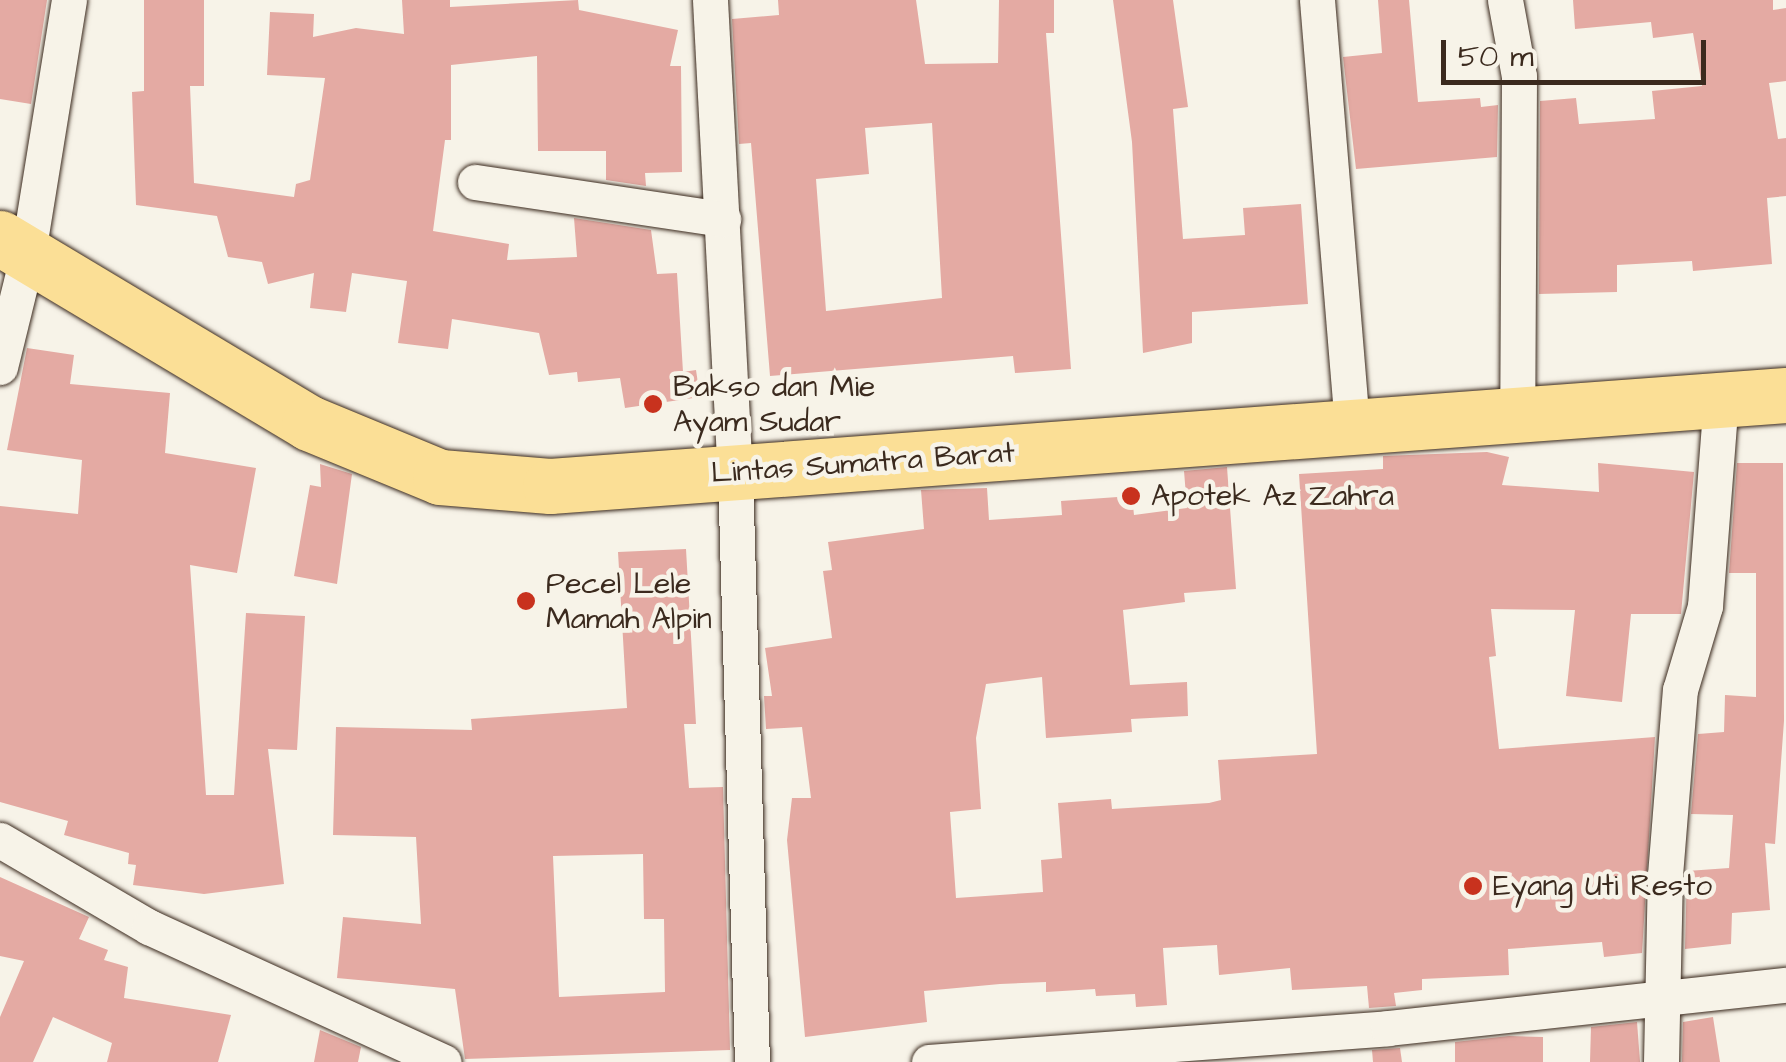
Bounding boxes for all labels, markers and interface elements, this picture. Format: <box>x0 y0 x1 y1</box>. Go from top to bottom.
scale bar <box>1446 20 1711 82</box>
text: 50 m <box>1458 36 1534 78</box>
place label: Bakso dan Mie Ayam Sudar <box>673 369 875 440</box>
marker: Bakso dan Mie Ayam Sudar <box>642 393 664 415</box>
street label: Lintas Sumatra Barat <box>710 434 1016 492</box>
place label: Apotek Az Zahra <box>1151 478 1394 514</box>
marker: Apotek Az Zahra <box>1120 485 1142 507</box>
place label: Pecel Lele Mamah Alpin <box>546 566 712 636</box>
marker: Pecel Lele Mamah Alpin <box>515 590 537 612</box>
place label: Eyang Uti Resto <box>1493 868 1712 904</box>
marker: Eyang Uti Resto <box>1462 875 1484 897</box>

